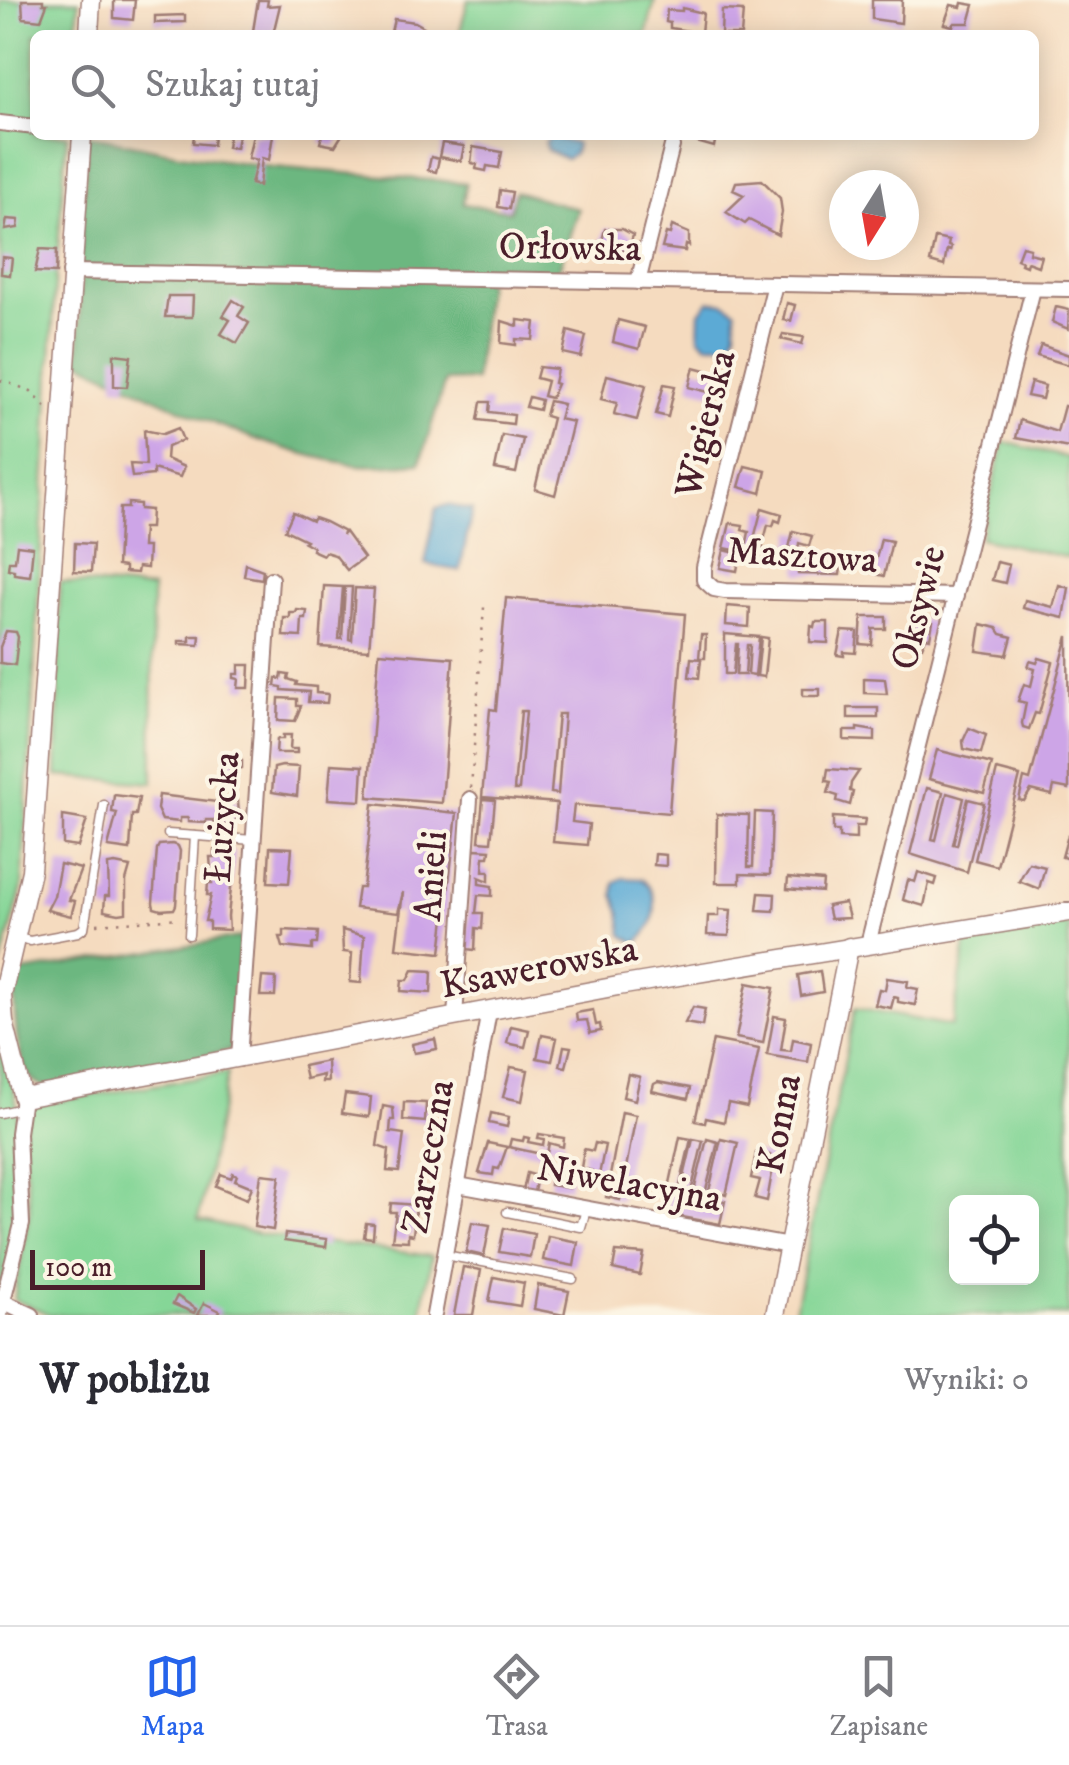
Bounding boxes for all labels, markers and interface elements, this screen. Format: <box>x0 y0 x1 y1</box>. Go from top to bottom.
search box <box>30 30 1039 140</box>
icon: search <box>65 58 120 113</box>
text: Szukaj tutaj <box>145 61 320 109</box>
north arrow <box>829 170 919 260</box>
street label: Orłowska <box>498 223 642 273</box>
street label: Wigierska <box>664 345 747 504</box>
street label: Masztowa <box>725 527 879 585</box>
street label: Oksywie <box>880 541 958 675</box>
street label: Łużycka <box>194 750 252 884</box>
street label: Anieli <box>405 829 459 923</box>
street label: Ksawerowska <box>436 925 642 1011</box>
street label: Konna <box>747 1070 813 1178</box>
street label: Zarzeczna <box>392 1076 466 1238</box>
street label: Niwelacyjna <box>533 1144 725 1224</box>
map controls <box>949 1195 1039 1285</box>
button: locate <box>949 1195 1039 1285</box>
scale bar <box>30 1245 205 1290</box>
text: 100 m <box>45 1250 112 1285</box>
text: W pobliżu <box>40 1354 210 1406</box>
text: Wyniki: 0 <box>904 1360 1029 1400</box>
tab: Mapa <box>141 1649 204 1744</box>
tab: Trasa <box>486 1649 548 1744</box>
tab: Zapisane <box>830 1649 928 1744</box>

